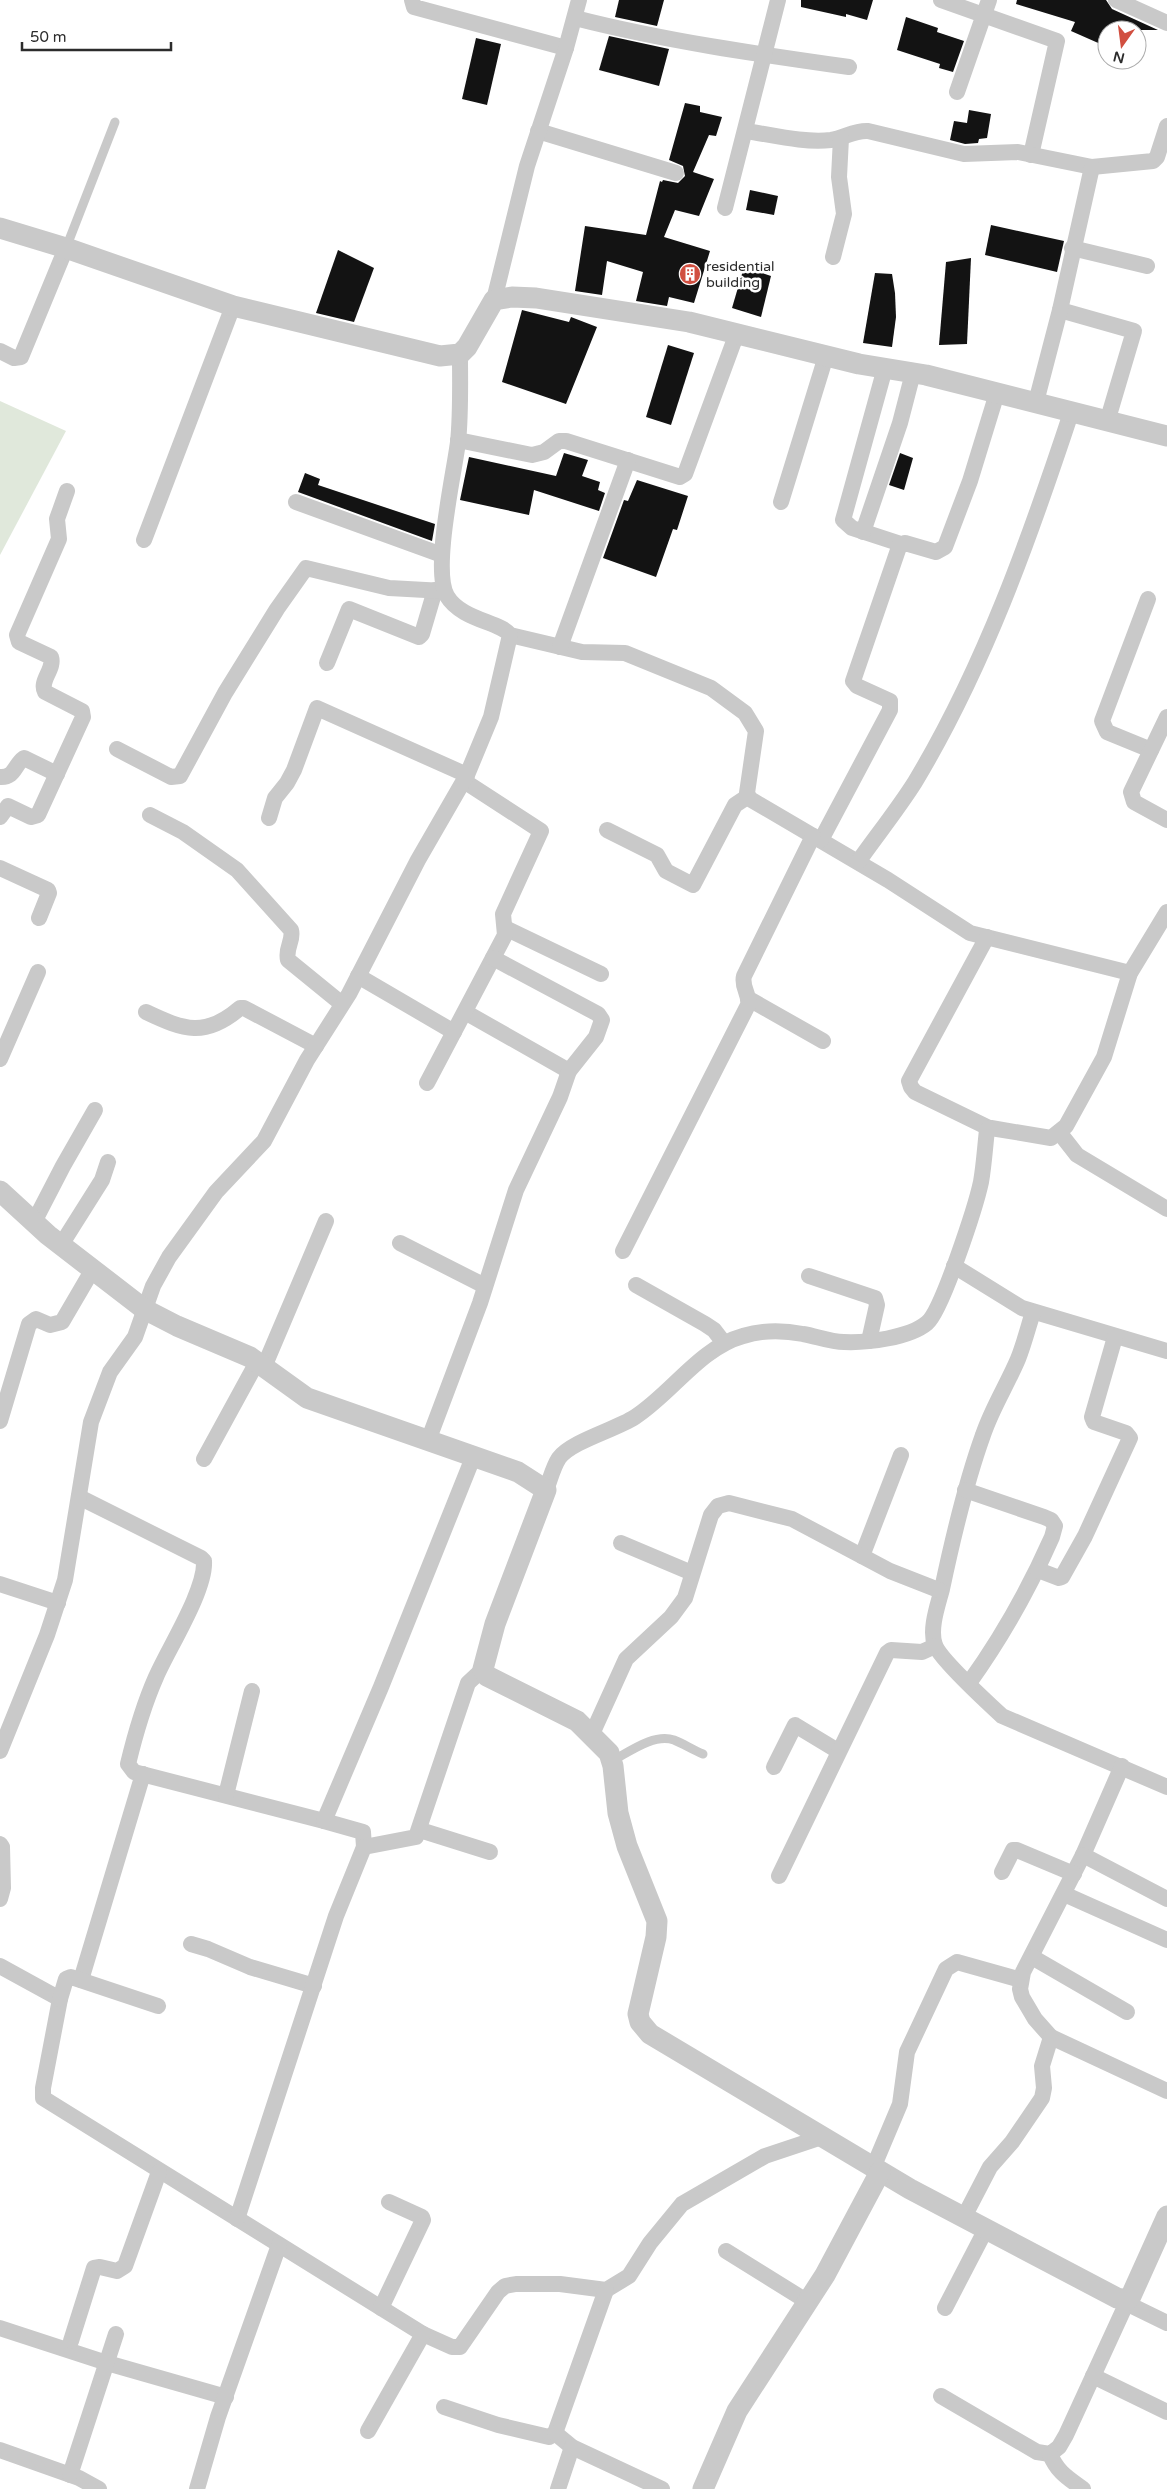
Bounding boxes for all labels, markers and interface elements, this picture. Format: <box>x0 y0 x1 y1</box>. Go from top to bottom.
scale bar <box>22 20 171 52</box>
north arrow <box>1097 20 1147 70</box>
text: 50 m <box>30 28 67 46</box>
text: N <box>1111 48 1126 67</box>
place label: residential building <box>706 258 775 291</box>
building icon: residential building <box>678 262 702 286</box>

